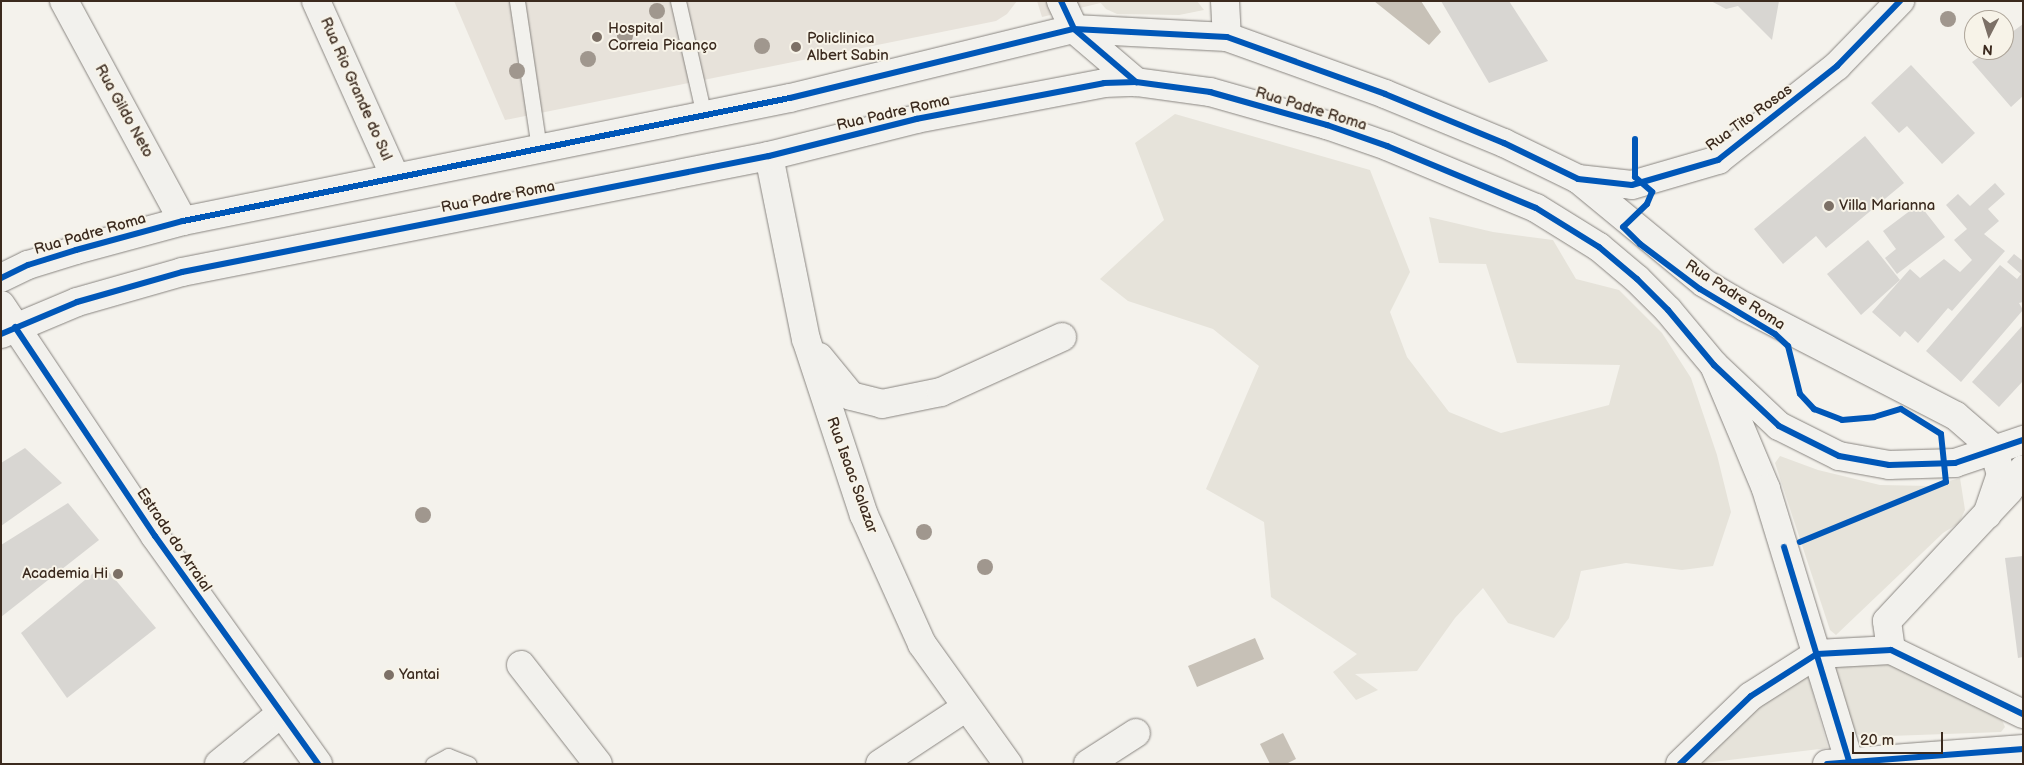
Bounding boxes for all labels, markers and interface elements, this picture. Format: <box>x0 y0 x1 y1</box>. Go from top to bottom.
north arrow <box>1964 10 2014 60</box>
street label: Rua Rio Grande do Sul <box>316 14 396 164</box>
place label: Hospital Correia Picanço <box>608 19 717 54</box>
place label: Policlinica Albert Sabin <box>807 29 889 64</box>
marker: Hospital Correia Picanço <box>590 30 604 44</box>
marker: Policlinica Albert Sabin <box>789 40 803 54</box>
text: N <box>1982 41 1994 58</box>
street label: Rua Gildo Neto <box>91 61 157 161</box>
street label: Rua Tito Rosas <box>1702 81 1796 155</box>
street label: Rua Padre Roma <box>1253 83 1369 135</box>
street label: Rua Padre Roma <box>835 91 951 135</box>
street label: Rua Padre Roma <box>440 177 556 217</box>
place label: Villa Marianna <box>1839 197 1935 215</box>
marker: Villa Marianna <box>1823 200 1835 212</box>
street label: Rua Padre Roma <box>32 209 148 259</box>
street label: Rua Padre Roma <box>1682 256 1788 334</box>
street label: Rua Isaac Salazar <box>823 414 881 536</box>
street label: Estrada do Arraial <box>133 485 215 595</box>
place label: Academia Hi <box>22 565 108 583</box>
marker: Academia Hi <box>112 568 124 580</box>
place label: Yantai <box>399 666 440 684</box>
marker: Yantai <box>383 669 395 681</box>
scale bar <box>1854 722 1945 754</box>
text: 20 m <box>1860 731 1894 750</box>

